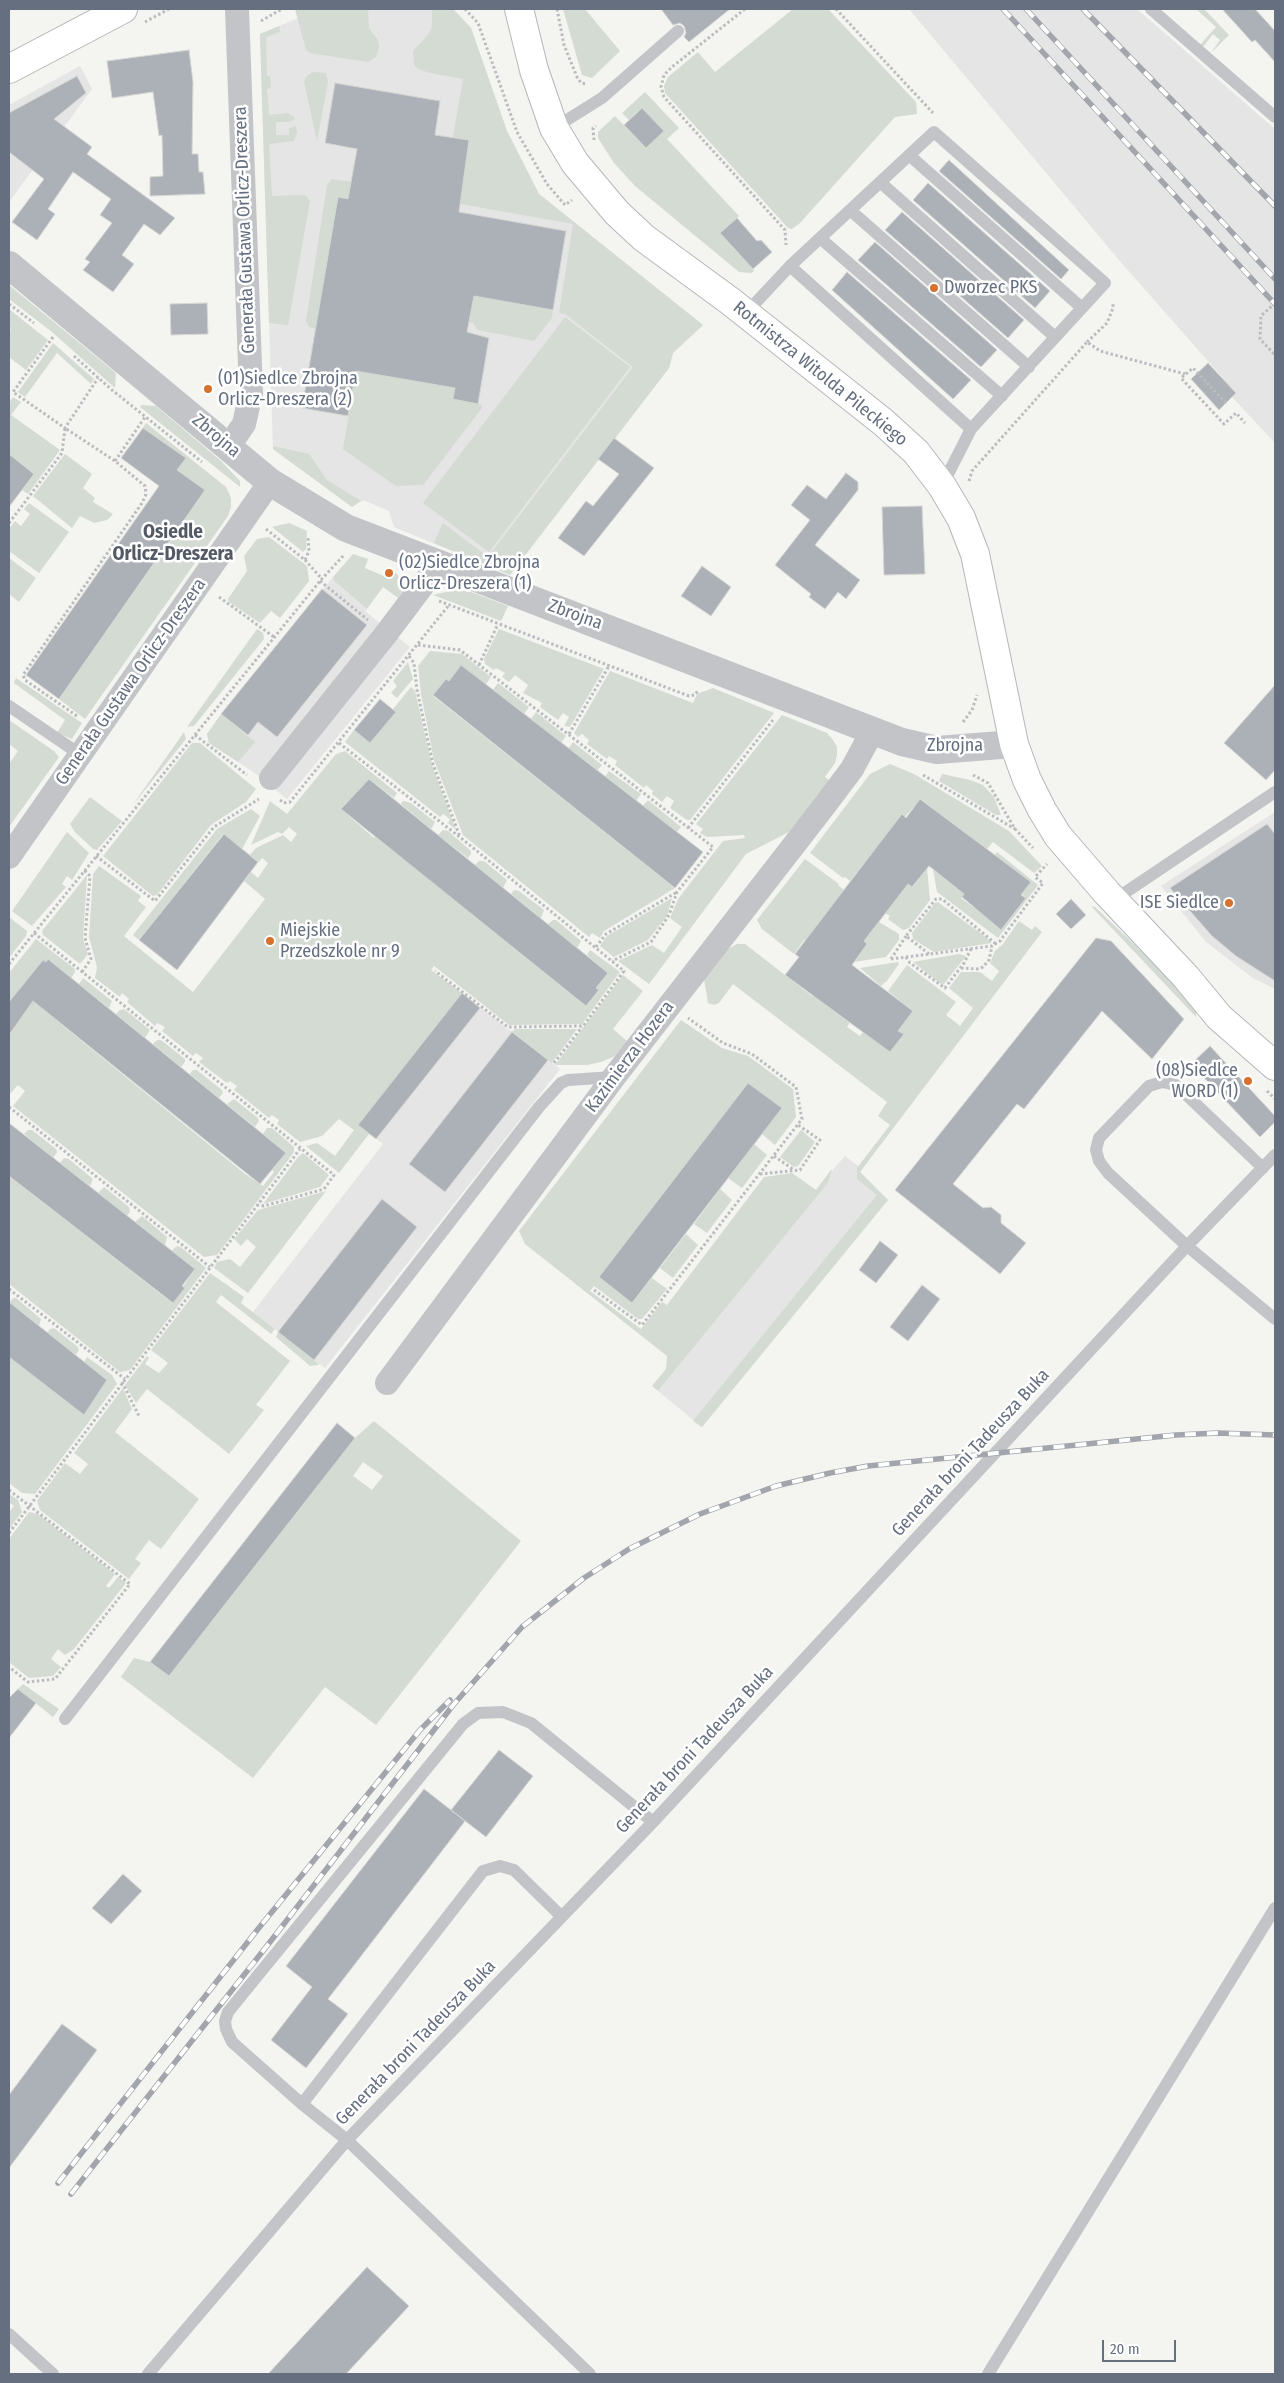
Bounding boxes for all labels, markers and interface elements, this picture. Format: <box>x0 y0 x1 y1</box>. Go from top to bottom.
street label: Generała Gustawa Orlicz-Dreszera <box>230 106 260 354</box>
place label: Dworzec PKS <box>944 277 1037 299</box>
marker: Dworzec PKS <box>928 282 940 294</box>
street label: Rotmistrza Witolda Pileckiego <box>728 297 912 451</box>
place label: (01)Siedlce Zbrojna Orlicz-Dreszera (2) <box>218 368 358 410</box>
marker: (01)Siedlce Zbrojna Orlicz-Dreszera (2) <box>202 383 214 395</box>
street label: Zbrojna <box>188 410 244 462</box>
district label: Osiedle Orlicz-Dreszera <box>113 522 233 566</box>
place label: (02)Siedlce Zbrojna Orlicz-Dreszera (1) <box>399 552 540 594</box>
marker: (02)Siedlce Zbrojna Orlicz-Dreszera (1) <box>383 567 395 579</box>
street label: Generała Gustawa Orlicz-Dreszera <box>51 574 211 790</box>
street label: Zbrojna <box>545 595 605 635</box>
street label: Zbrojna <box>927 735 983 757</box>
place label: ISE Siedlce <box>1140 892 1219 914</box>
marker: ISE Siedlce <box>1223 897 1235 909</box>
place label: Miejskie Przedszkole nr 9 <box>280 920 400 962</box>
marker: Miejskie Przedszkole nr 9 <box>264 935 276 947</box>
street label: Kazimierza Hozera <box>581 997 679 1117</box>
place label: (08)Siedlce WORD (1) <box>1156 1060 1238 1102</box>
marker: (08)Siedlce WORD (1) <box>1242 1075 1254 1087</box>
street label: Generała broni Tadeusza Buka <box>888 1365 1054 1541</box>
street label: Generała broni Tadeusza Buka <box>612 1662 778 1838</box>
street label: Generała broni Tadeusza Buka <box>331 1956 501 2130</box>
scale bar <box>1104 2330 1178 2362</box>
text: 20 m <box>1110 2340 1140 2358</box>

